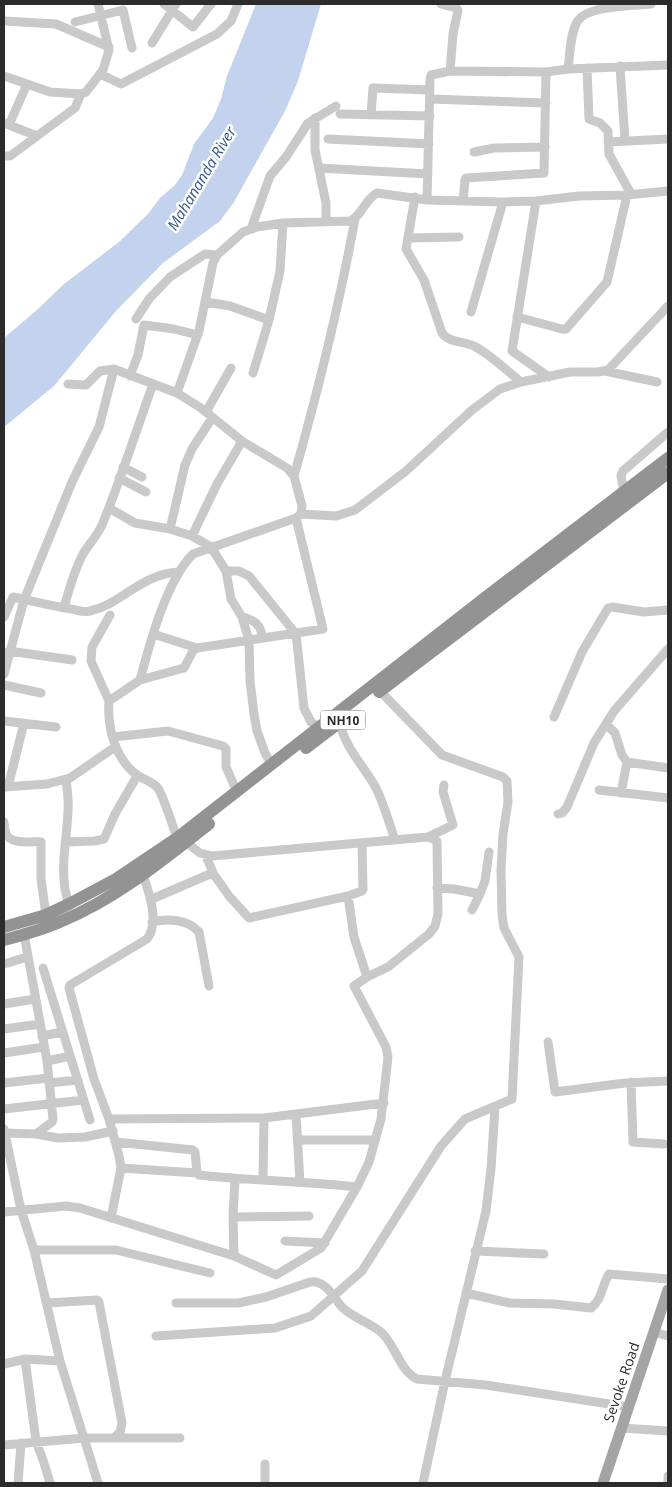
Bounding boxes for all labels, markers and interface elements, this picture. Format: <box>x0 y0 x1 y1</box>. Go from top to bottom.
water label: Mahananda River <box>162 122 240 234</box>
road number: NH10 <box>320 710 366 730</box>
street label: Sevoke Road <box>598 1340 644 1424</box>

